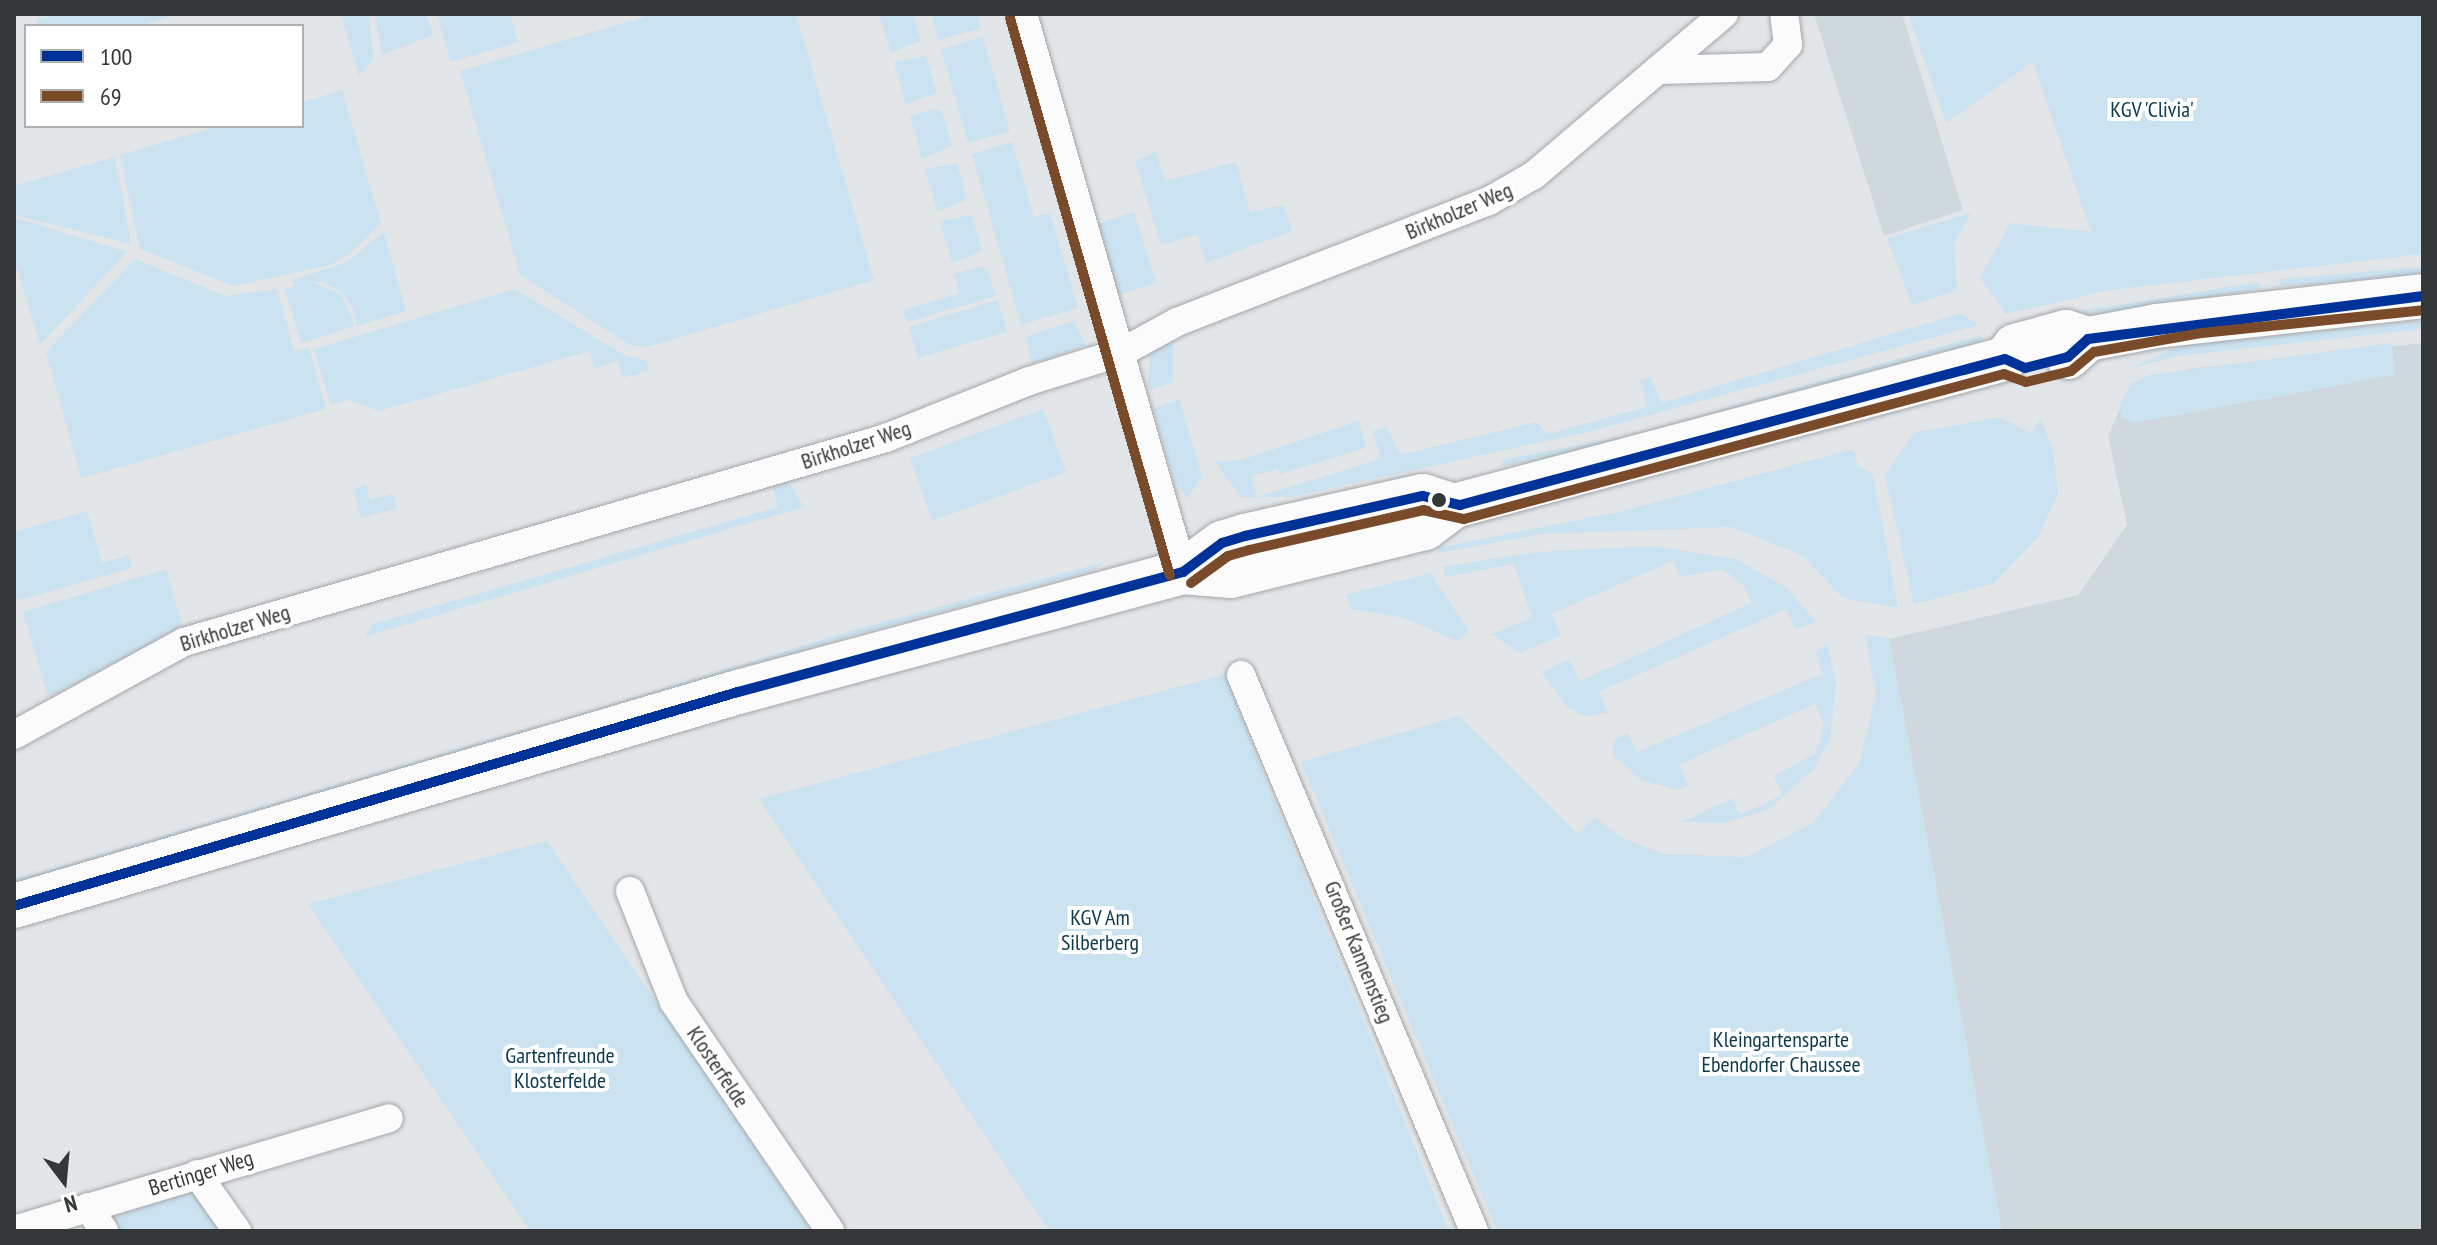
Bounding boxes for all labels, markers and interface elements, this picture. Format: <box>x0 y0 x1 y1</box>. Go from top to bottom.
legend <box>24 24 304 128</box>
text: 100 <box>100 41 132 72</box>
text: 69 <box>100 81 122 112</box>
park label: KGV 'Clivia' <box>2109 97 2195 123</box>
street label: Birkholzer Weg <box>1401 177 1517 245</box>
street label: Birkholzer Weg <box>798 415 914 475</box>
unlabelled marker <box>1431 492 1447 508</box>
street label: Birkholzer Weg <box>177 599 293 657</box>
street label: Großer Kannenstieg <box>1319 877 1399 1027</box>
park label: KGV Am Silberberg <box>1061 904 1139 956</box>
street label: Klosterfelde <box>681 1021 755 1113</box>
park label: Kleingartensparte Ebendorfer Chaussee <box>1701 1026 1861 1078</box>
park label: Gartenfreunde Klosterfelde <box>505 1042 615 1094</box>
north arrow <box>24 1141 104 1221</box>
street label: Bertinger Weg <box>145 1145 257 1201</box>
text: N <box>61 1189 80 1219</box>

